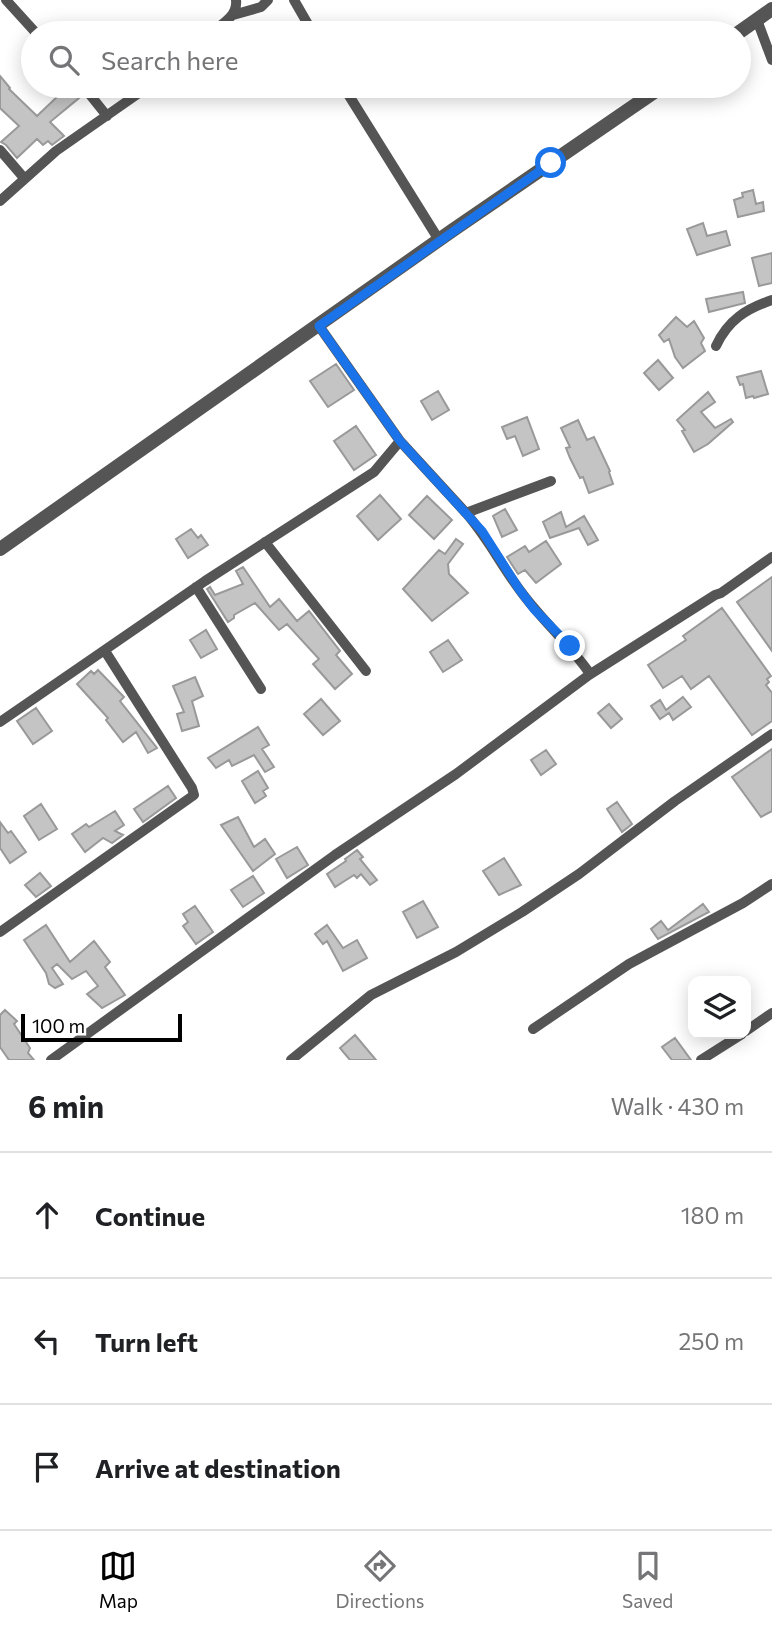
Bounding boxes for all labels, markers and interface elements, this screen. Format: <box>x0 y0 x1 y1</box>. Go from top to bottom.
search box <box>21 21 751 98</box>
icon: search <box>45 41 83 79</box>
text: Search here <box>101 44 239 75</box>
route start <box>535 147 566 178</box>
route end <box>554 630 585 661</box>
map controls <box>688 976 751 1039</box>
button: layers <box>688 976 751 1039</box>
scale bar <box>21 1011 182 1043</box>
text: 100 m <box>32 1014 85 1037</box>
text: 6 min <box>28 1087 104 1124</box>
text: Walk · 430 m <box>611 1092 744 1120</box>
icon: ahead <box>28 1196 66 1234</box>
text: Continue <box>95 1200 205 1231</box>
text: 180 m <box>681 1201 744 1229</box>
icon: left <box>28 1322 66 1360</box>
text: Turn left <box>95 1326 198 1357</box>
text: 250 m <box>679 1327 744 1355</box>
icon: arrive <box>28 1448 66 1486</box>
text: Arrive at destination <box>95 1452 341 1483</box>
tab: Map <box>99 1547 138 1612</box>
tab: Directions <box>335 1547 425 1612</box>
tab: Saved <box>622 1547 673 1612</box>

